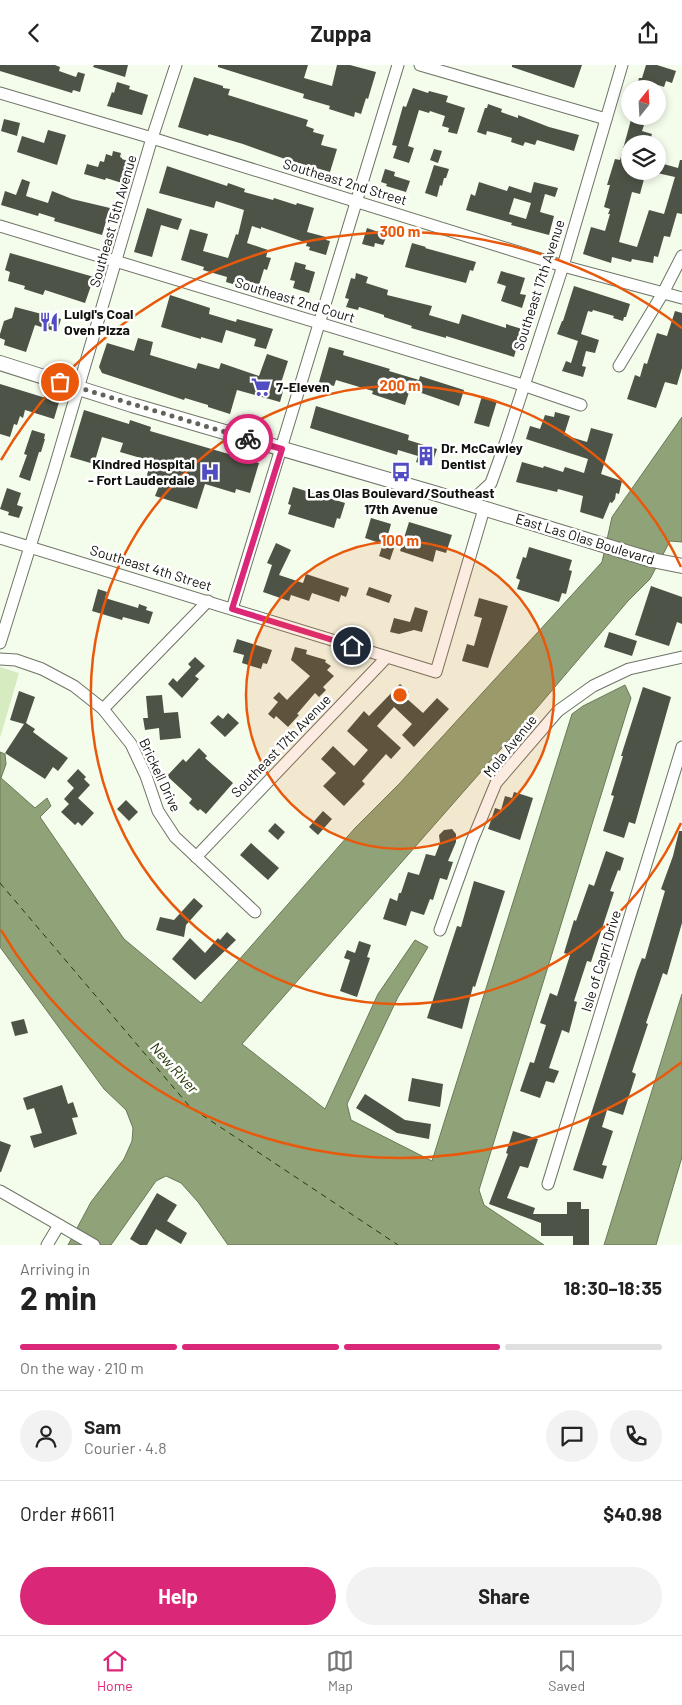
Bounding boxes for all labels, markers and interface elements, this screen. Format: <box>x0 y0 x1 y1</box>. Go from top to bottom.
icon: back <box>20 19 48 47</box>
icon: share <box>634 19 662 47</box>
text: Zuppa <box>311 20 371 46</box>
north arrow <box>621 80 666 125</box>
map controls <box>621 80 666 180</box>
button: layers <box>621 135 666 180</box>
street label: Southeast 15th Avenue <box>85 153 140 289</box>
street label: Southeast 2nd Street <box>281 155 409 208</box>
street label: Southeast 17th Avenue <box>509 217 568 352</box>
text: 300 m <box>380 222 420 240</box>
street label: Southeast 2nd Court <box>233 273 357 326</box>
place label: Luigi's Coal Oven Pizza <box>64 305 134 338</box>
restaurant icon: Luigi's Coal Oven Pizza <box>38 311 60 333</box>
pin <box>39 361 81 403</box>
icon: bag <box>46 368 74 396</box>
supermarket icon: 7-Eleven <box>250 376 272 398</box>
text: 200 m <box>379 376 421 394</box>
place label: 7-Eleven <box>276 378 330 395</box>
courier <box>223 414 273 464</box>
icon: bike <box>234 425 262 453</box>
place label: Dr. McCawley Dentist <box>441 439 523 472</box>
building icon: Dr. McCawley Dentist <box>415 445 437 467</box>
place label: Kindred Hospital - Fort Lauderdale <box>88 455 195 488</box>
hospital icon: Kindred Hospital - Fort Lauderdale <box>199 461 221 483</box>
bus stop icon: Las Olas Boulevard/Southeast 17th Avenue <box>390 461 412 483</box>
place label: Las Olas Boulevard/Southeast 17th Avenue <box>307 484 495 517</box>
street label: East Las Olas Boulevard <box>514 509 657 568</box>
text: 100 m <box>381 531 419 549</box>
street label: Southeast 4th Street <box>88 541 214 594</box>
pin <box>331 625 373 667</box>
icon: home <box>338 632 366 660</box>
centre of rings <box>391 686 409 704</box>
street label: Southeast 17th Avenue <box>227 691 334 801</box>
street label: Mola Avenue <box>479 711 540 780</box>
street label: Brickell Drive <box>136 735 185 814</box>
street label: Isle of Capri Drive <box>577 908 624 1014</box>
water label: New River <box>147 1038 203 1097</box>
text: Arriving in <box>20 1259 90 1278</box>
text: 18:30–18:35 <box>564 1276 662 1299</box>
text: 2 min <box>20 1278 97 1316</box>
text: On the way · 210 m <box>20 1358 144 1377</box>
button: person <box>20 1410 72 1462</box>
button: chat <box>546 1410 598 1462</box>
button: phone <box>610 1410 662 1462</box>
text: Sam <box>84 1415 121 1438</box>
text: Courier · 4.8 <box>84 1438 167 1457</box>
text: Order #6611 <box>20 1502 115 1525</box>
text: $40.98 <box>603 1502 662 1525</box>
button: Help <box>20 1567 336 1625</box>
button: Share <box>346 1567 662 1625</box>
tab: Home <box>97 1647 133 1694</box>
tab: Map <box>326 1647 354 1694</box>
tab: Saved <box>548 1647 585 1694</box>

